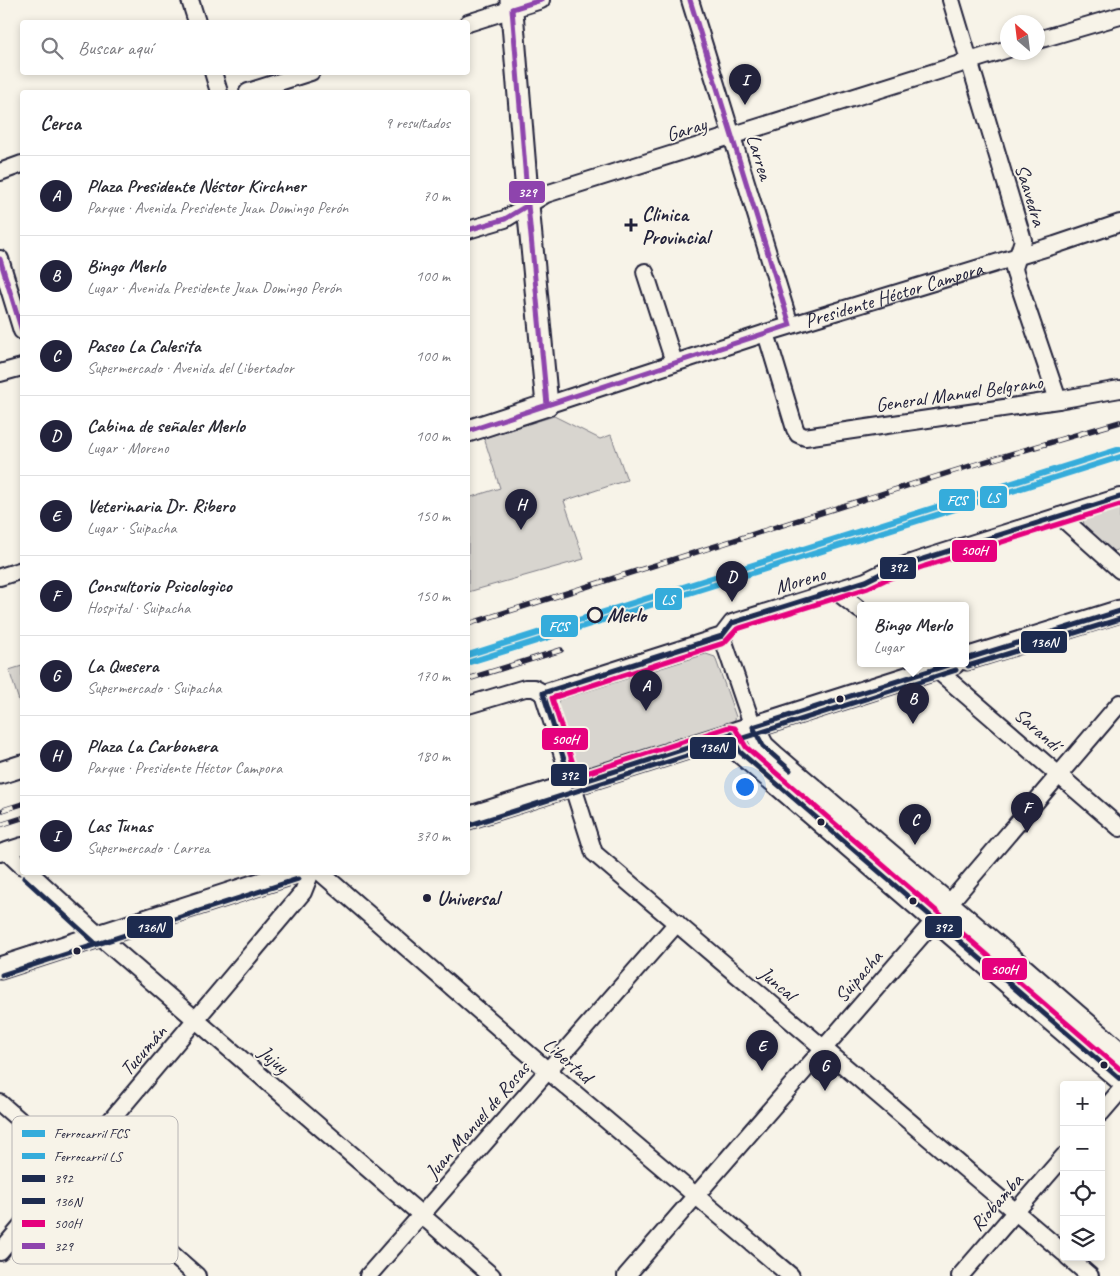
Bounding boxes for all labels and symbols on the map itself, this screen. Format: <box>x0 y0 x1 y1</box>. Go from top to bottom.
north arrow <box>1000 15 1045 60</box>
pin: I <box>729 64 761 105</box>
street label: Garay <box>663 111 710 147</box>
street label: Larrea <box>741 131 779 185</box>
street label: Saavedra <box>1009 161 1052 230</box>
line badge: 329 <box>508 180 546 204</box>
text: 329 <box>518 184 538 201</box>
place label: Clinica Provincial <box>642 202 713 250</box>
marker: Clinica Provincial <box>624 218 638 232</box>
street label: Presidente Héctor Campora <box>802 255 987 333</box>
street label: General Manuel Belgrano <box>874 369 1045 418</box>
line badge: LS <box>979 485 1008 509</box>
line badge: FCS <box>938 488 976 512</box>
pin: H <box>505 489 537 530</box>
text: LS <box>987 489 1001 506</box>
text: FCS <box>947 492 970 509</box>
line badge: 500H <box>951 539 998 563</box>
text: 500H <box>961 542 990 559</box>
line badge: 392 <box>879 556 917 580</box>
text: 392 <box>889 559 909 576</box>
pin: D <box>716 561 748 602</box>
street label: Moreno <box>772 561 829 600</box>
line badge: LS <box>654 587 683 611</box>
text: LS <box>662 591 676 608</box>
place label: Merlo <box>607 603 648 628</box>
marker: Merlo <box>587 607 603 623</box>
line badge: FCS <box>540 614 579 638</box>
text: FCS <box>549 618 572 635</box>
line badge: 136N <box>1020 630 1068 654</box>
text: 136N <box>1030 634 1060 651</box>
pin: A <box>630 670 662 711</box>
pin: B <box>897 683 929 724</box>
unlabelled marker <box>835 694 845 704</box>
street label: Sarandí <box>1009 702 1069 759</box>
line badge: 500H <box>541 727 589 751</box>
text: 500H <box>552 731 581 748</box>
line badge: 136N <box>689 736 737 760</box>
text: 136N <box>699 739 729 756</box>
line badge: 392 <box>550 763 588 787</box>
text: 392 <box>560 767 580 784</box>
your location <box>732 774 758 800</box>
pin: F <box>1011 792 1043 833</box>
pin: C <box>899 804 931 845</box>
unlabelled marker <box>816 817 826 827</box>
place label: Universal <box>437 886 503 911</box>
marker: Universal <box>421 892 433 904</box>
unlabelled marker <box>908 896 918 906</box>
line badge: 136N <box>126 915 174 939</box>
line badge: 392 <box>924 915 963 939</box>
text: 136N <box>136 919 166 936</box>
text: 392 <box>934 919 954 936</box>
street label: Suipacha <box>829 944 889 1008</box>
unlabelled marker <box>72 946 82 956</box>
line badge: 500H <box>981 957 1028 981</box>
street label: Juncal <box>753 960 804 1008</box>
text: 500H <box>991 961 1020 978</box>
street label: Tucumán <box>115 1019 173 1081</box>
pin: E <box>746 1030 778 1071</box>
street label: Libertad <box>538 1032 600 1091</box>
street label: Jujuy <box>253 1039 295 1080</box>
pin: G <box>809 1050 841 1091</box>
street label: Juan Manuel de Rosas <box>419 1055 537 1185</box>
unlabelled marker <box>1099 1060 1109 1070</box>
legend <box>12 1116 178 1264</box>
text: Ferrocarril FCS <box>54 1125 131 1142</box>
text: Ferrocarril LS <box>54 1148 124 1165</box>
street label: Riobamba <box>965 1167 1029 1236</box>
text: 392 <box>54 1170 75 1187</box>
text: 136N <box>54 1193 84 1210</box>
text: 500H <box>54 1215 83 1232</box>
text: 329 <box>54 1238 75 1255</box>

